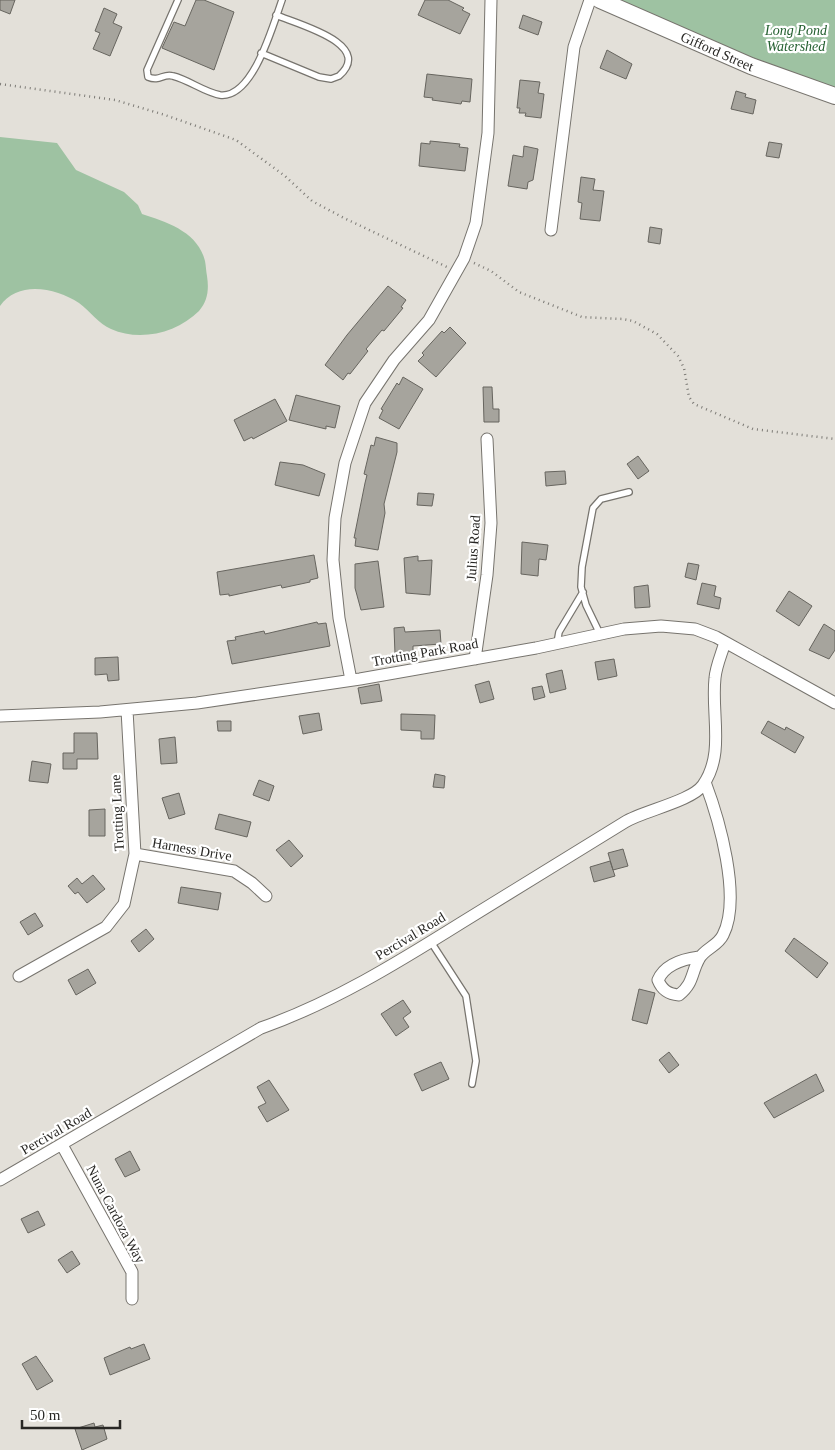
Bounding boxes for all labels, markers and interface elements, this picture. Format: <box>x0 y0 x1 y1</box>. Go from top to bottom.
park label: Long Pond Watershed <box>764 23 828 54</box>
street label: Gifford Street <box>678 29 756 74</box>
street label: Julius Road <box>464 515 483 581</box>
street label: Trotting Park Road <box>371 636 479 669</box>
street label: Trotting Lane <box>108 774 127 852</box>
street label: Harness Drive <box>151 835 233 864</box>
street label: Percival Road <box>373 910 448 963</box>
street label: Percival Road <box>18 1105 94 1158</box>
street label: Nuna Cardoza Way <box>83 1163 148 1266</box>
scale bar <box>22 1398 120 1430</box>
text: 50 m <box>30 1407 61 1423</box>

